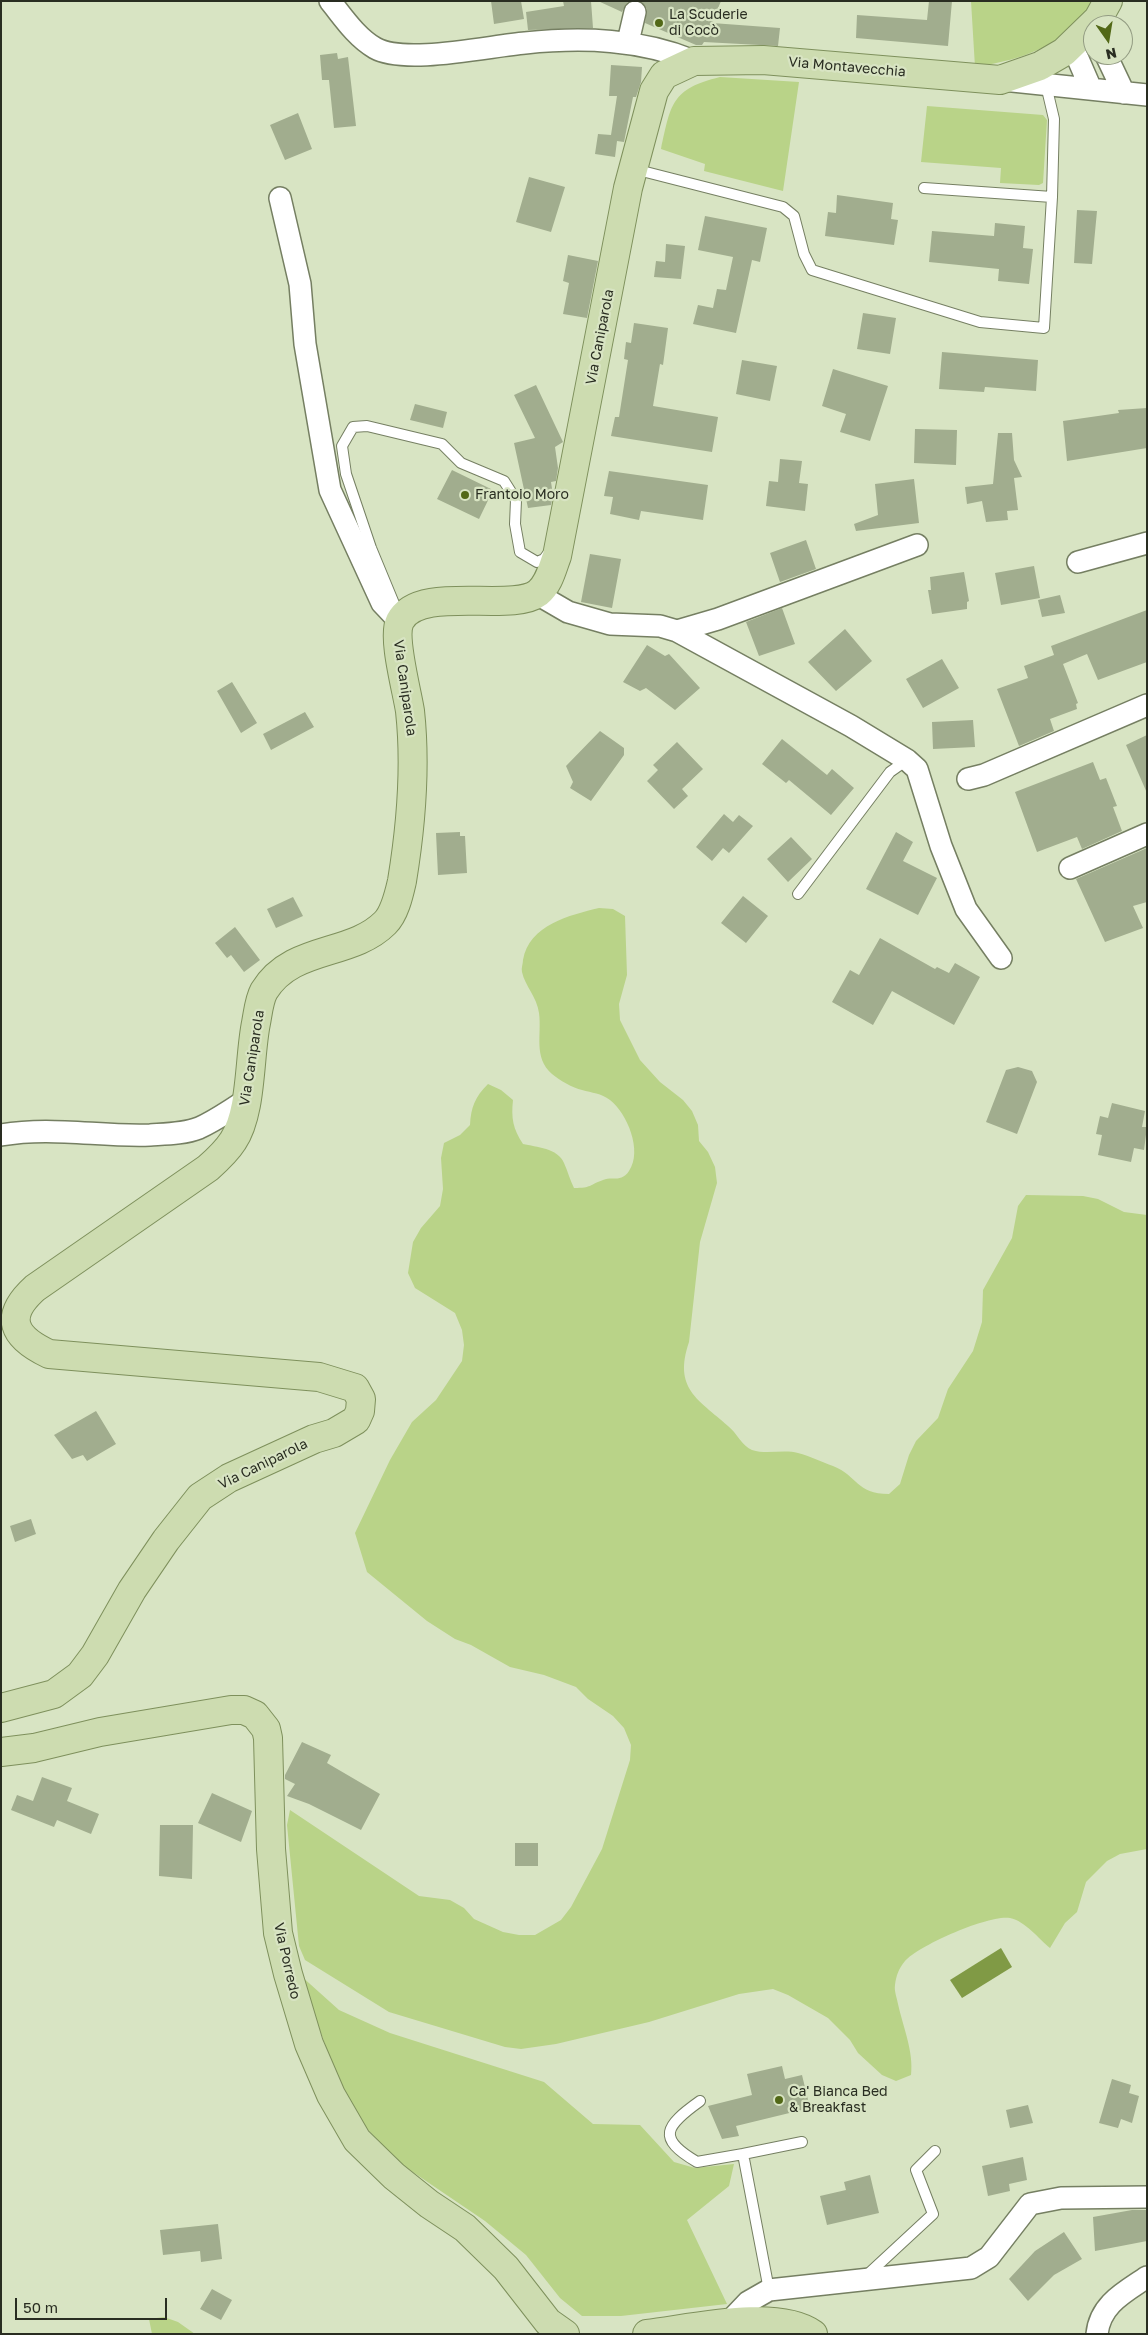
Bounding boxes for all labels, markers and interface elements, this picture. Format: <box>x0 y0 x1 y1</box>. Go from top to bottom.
place label: La Scuderie di Cocò <box>669 7 748 40</box>
north arrow <box>1083 15 1133 65</box>
marker: La Scuderie di Cocò <box>653 17 665 29</box>
text: N <box>1104 45 1118 64</box>
street label: Via Montavecchia <box>788 53 906 81</box>
street label: Via Caniparola <box>583 288 617 386</box>
place label: Frantoio Moro <box>475 487 569 503</box>
marker: Frantoio Moro <box>459 489 471 501</box>
street label: Via Caniparola <box>390 639 420 737</box>
street label: Via Caniparola <box>236 1009 268 1107</box>
street label: Via Caniparola <box>216 1435 310 1493</box>
street label: Via Porredo <box>270 1921 304 2001</box>
place label: Ca' Bianca Bed & Breakfast <box>789 2084 888 2116</box>
marker: Ca' Bianca Bed & Breakfast <box>773 2094 785 2106</box>
scale bar <box>18 2288 170 2320</box>
text: 50 m <box>23 2298 58 2316</box>

